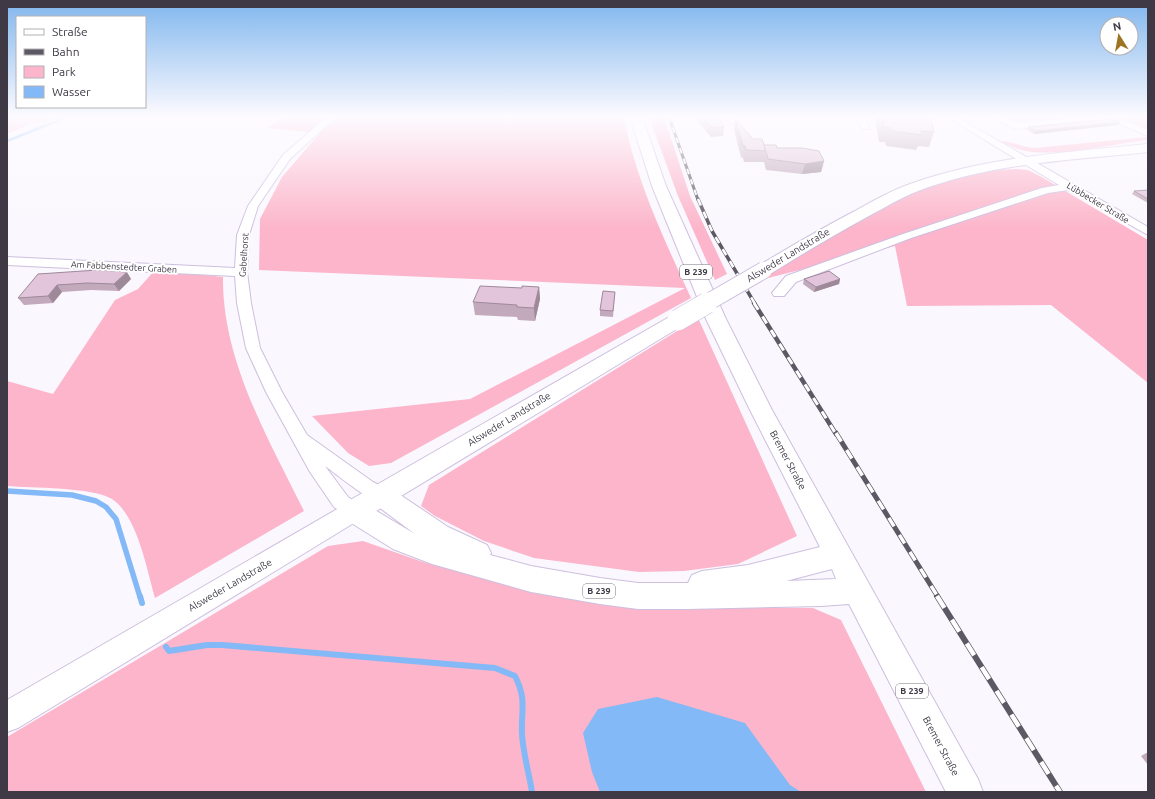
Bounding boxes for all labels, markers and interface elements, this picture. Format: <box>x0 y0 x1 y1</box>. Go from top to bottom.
legend <box>16 16 146 108</box>
north arrow <box>1099 16 1139 56</box>
text: N <box>1112 20 1122 33</box>
text: Straße <box>52 25 88 38</box>
text: Bahn <box>52 45 80 58</box>
text: Park <box>52 65 76 78</box>
text: Wasser <box>52 85 91 98</box>
street label: Lübbecker Straße <box>1065 180 1131 226</box>
street label: Alsweder Landstraße <box>745 226 831 284</box>
street label: Gabelhorst <box>237 232 251 278</box>
street label: Am Fabbenstedter Graben <box>71 259 177 275</box>
road number: B 239 <box>680 265 712 279</box>
street label: Alsweder Landstraße <box>466 390 552 448</box>
street label: Bremer Straße <box>768 428 808 492</box>
street label: Alsweder Landstraße <box>186 557 274 613</box>
road number: B 239 <box>583 584 615 598</box>
road number: B 239 <box>896 684 928 698</box>
street label: Bremer Straße <box>921 714 961 778</box>

